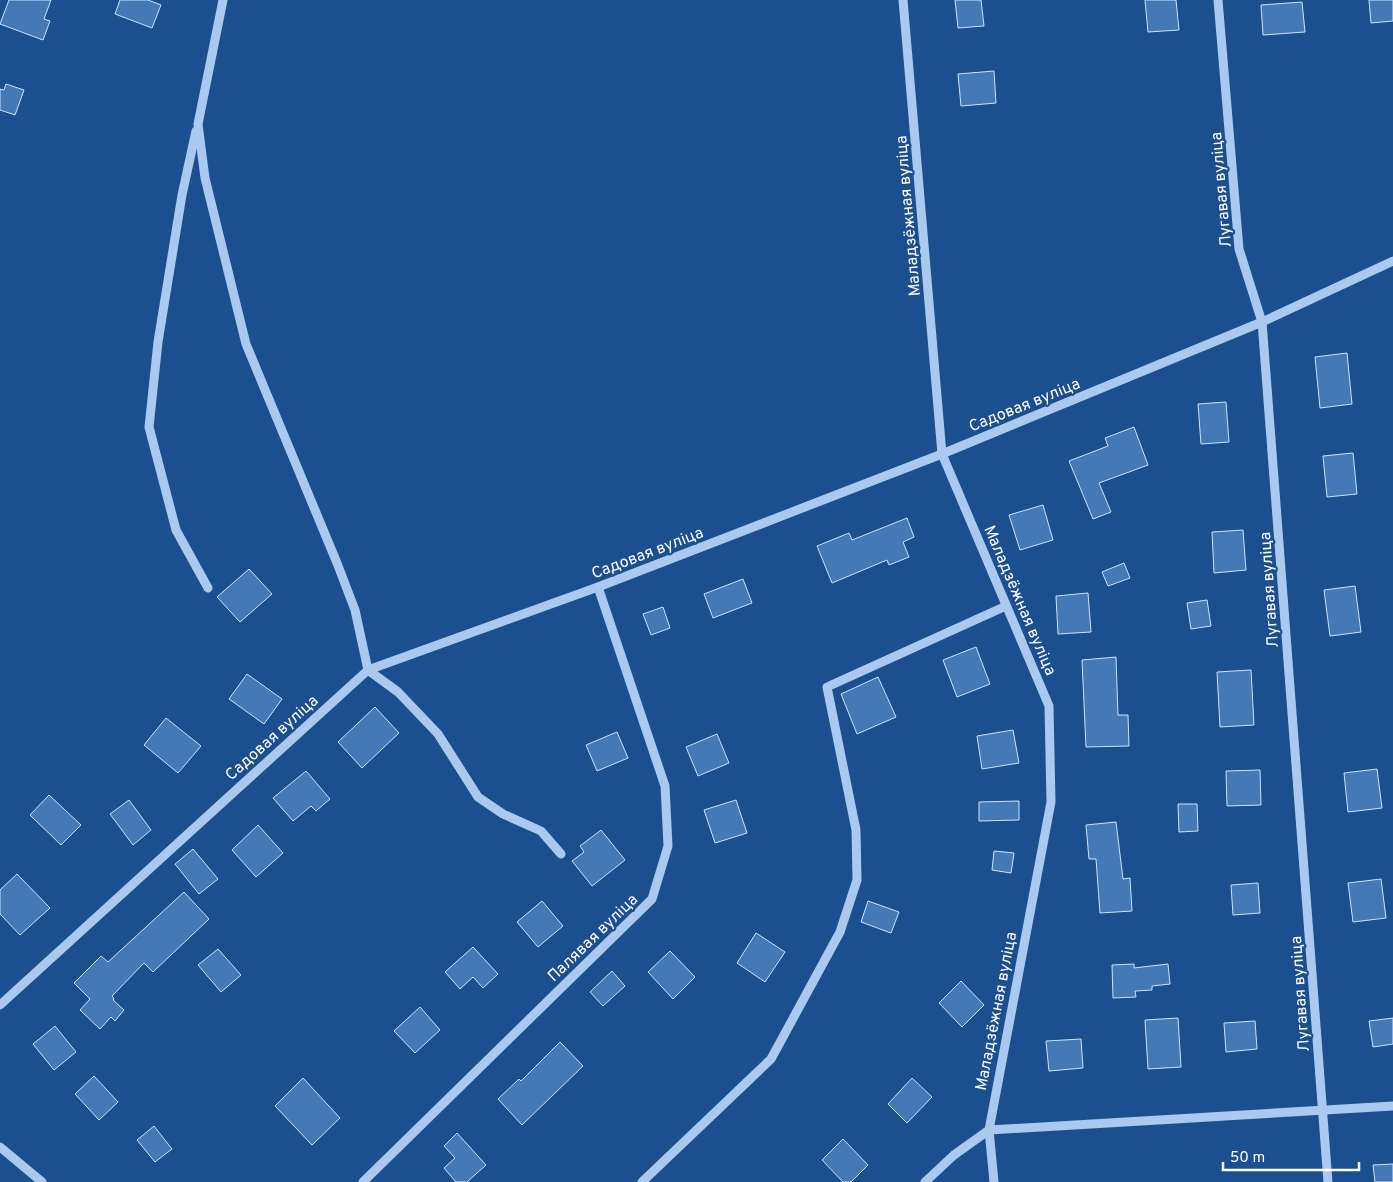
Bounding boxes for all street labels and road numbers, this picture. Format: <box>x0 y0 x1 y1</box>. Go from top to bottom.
street label: Лугавая вуліца <box>1207 131 1237 248</box>
street label: Маладзёжная вуліца <box>892 135 926 297</box>
street label: Садовая вуліца <box>966 374 1083 437</box>
street label: Садовая вуліца <box>589 523 707 584</box>
street label: Маладзёжная вуліца <box>978 523 1060 679</box>
street label: Лугавая вуліца <box>1256 531 1284 648</box>
street label: Садовая вуліца <box>222 691 323 785</box>
street label: Палявая вуліца <box>544 890 643 986</box>
street label: Маладзёжная вуліца <box>972 930 1022 1092</box>
street label: Лугавая вуліца <box>1287 935 1315 1052</box>

